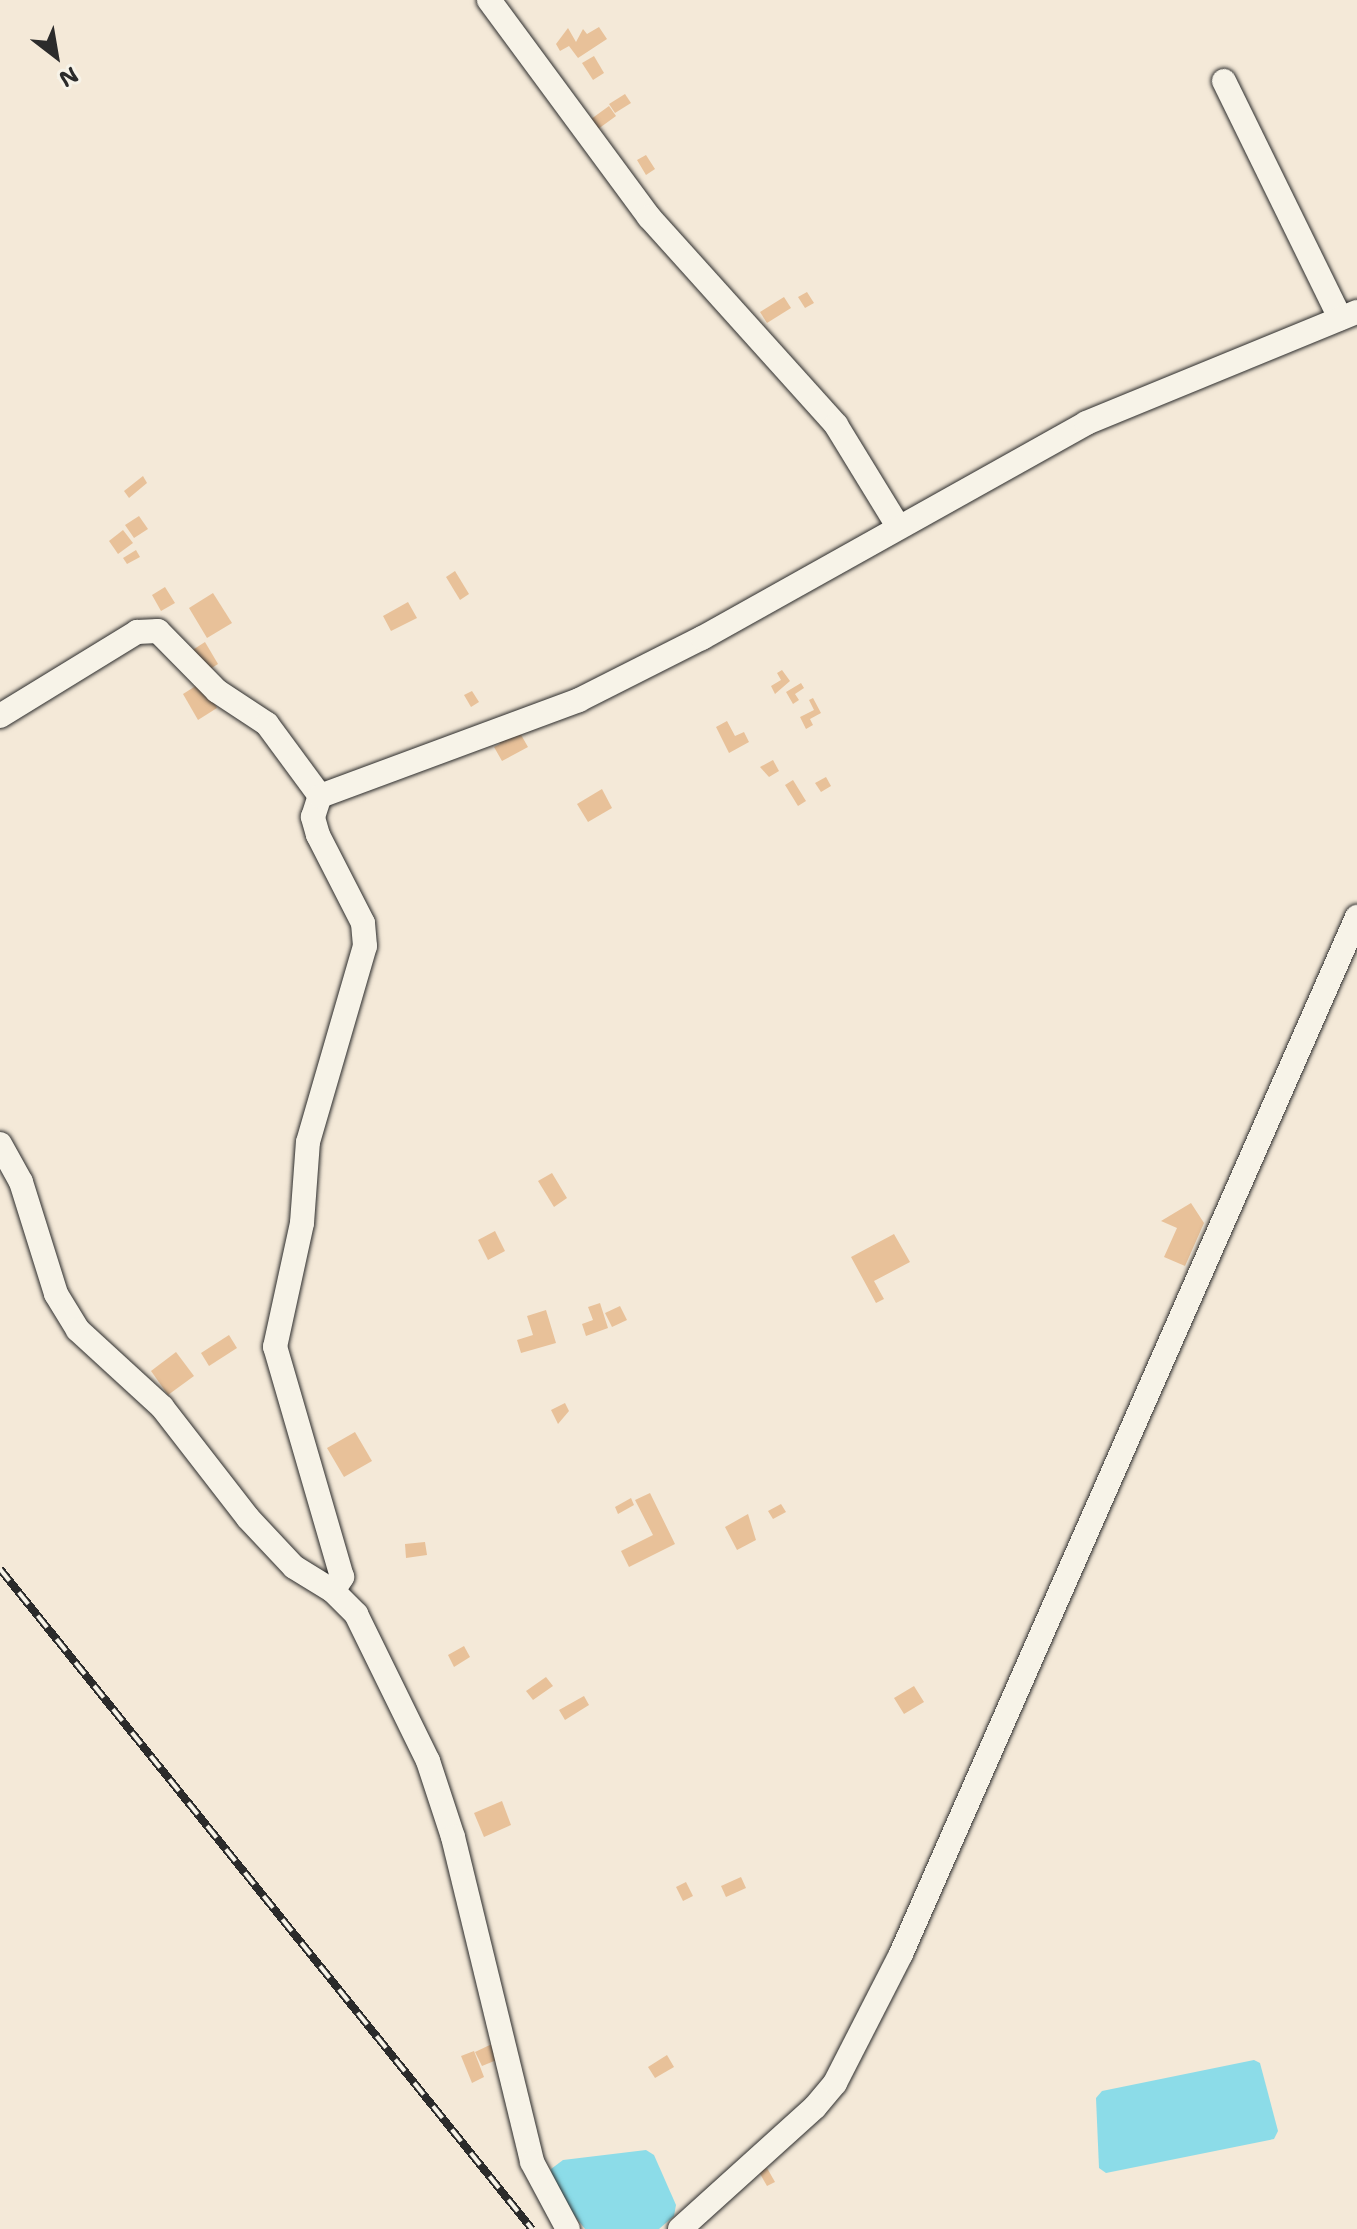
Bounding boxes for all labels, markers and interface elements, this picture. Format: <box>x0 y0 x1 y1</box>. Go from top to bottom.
north arrow <box>16 16 96 96</box>
text: N <box>54 60 84 94</box>

